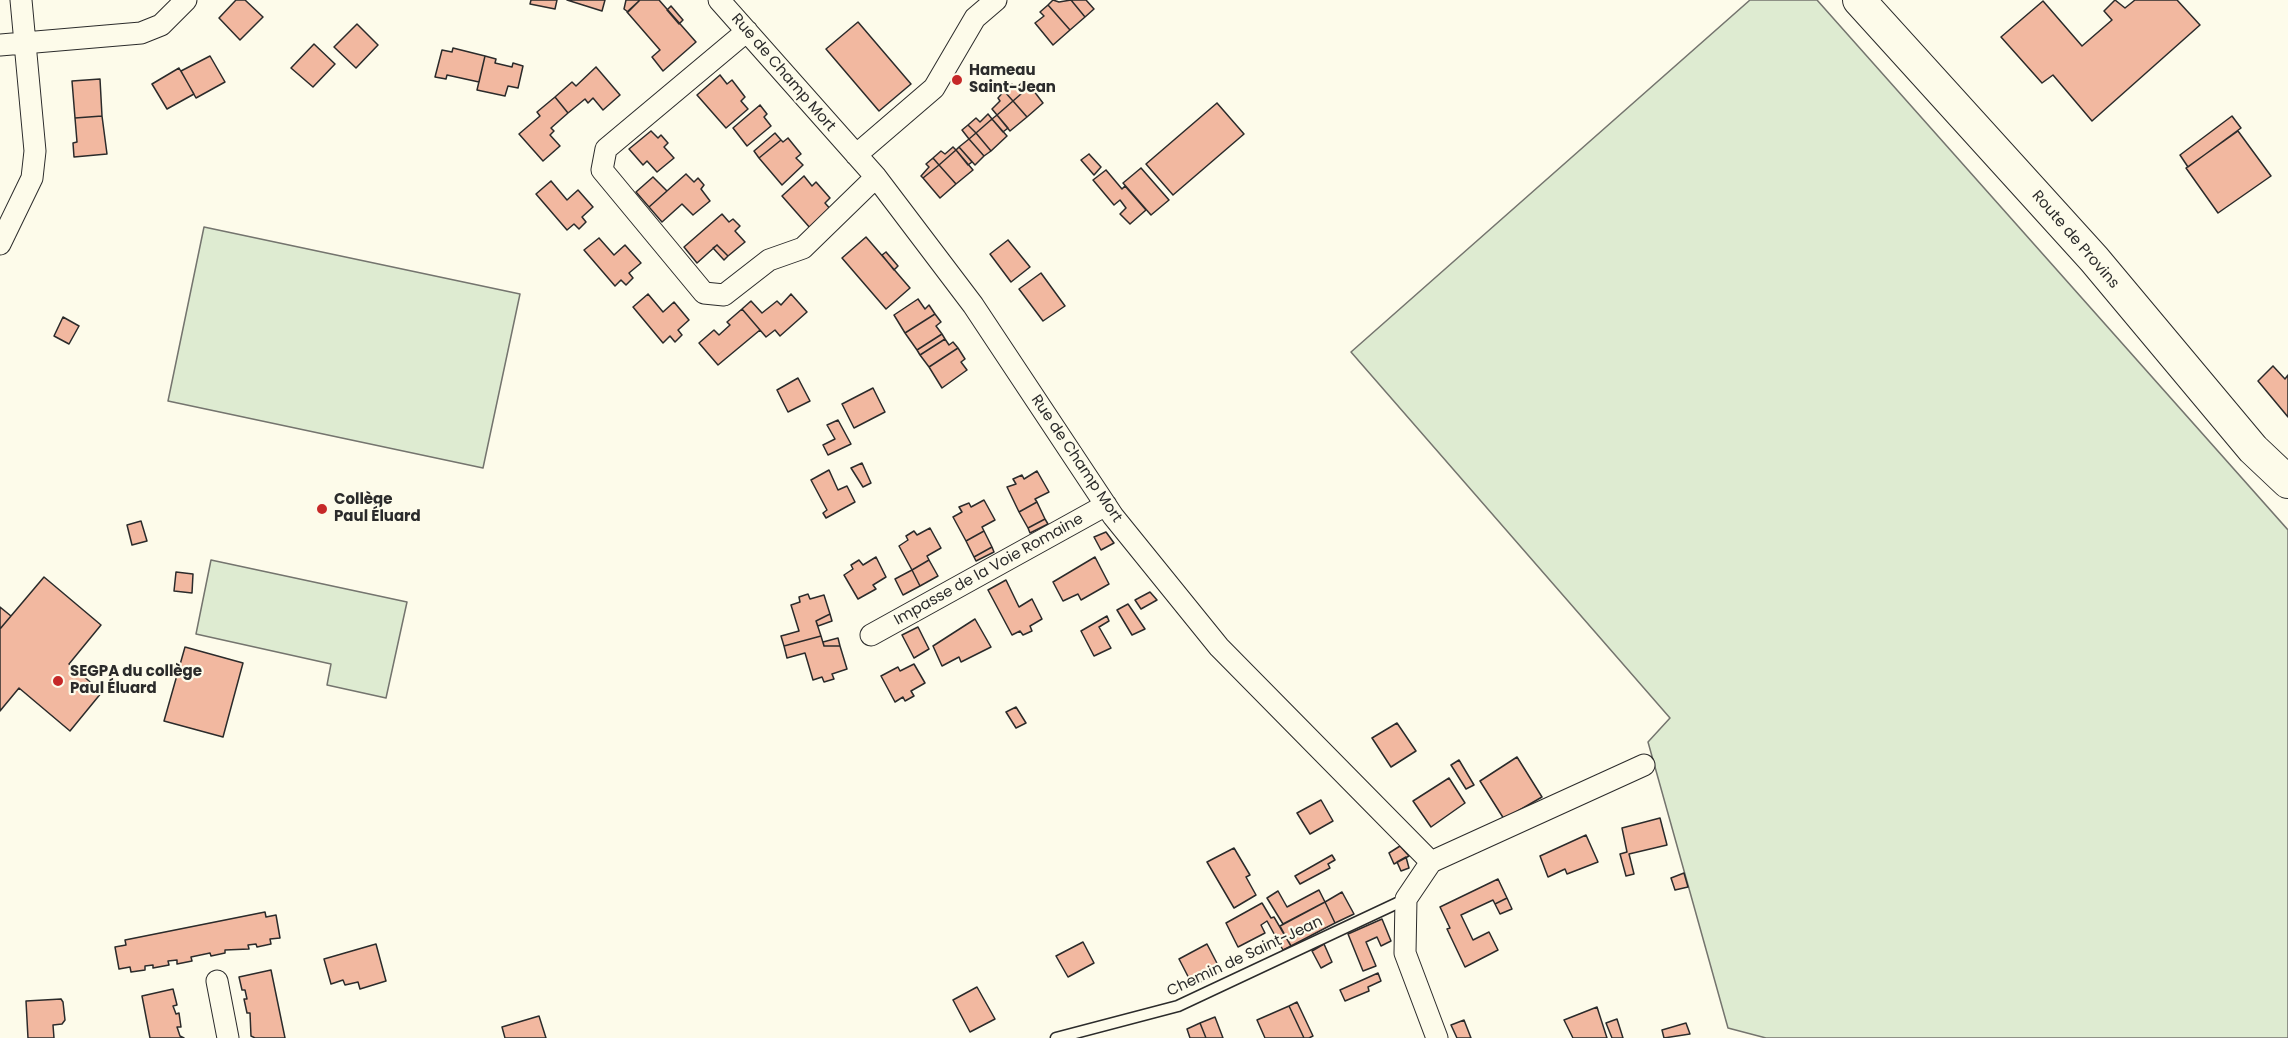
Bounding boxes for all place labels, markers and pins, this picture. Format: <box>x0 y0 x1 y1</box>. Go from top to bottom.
place label: Hameau Saint-Jean <box>969 62 1056 97</box>
marker: Hameau Saint-Jean <box>950 73 964 87</box>
place label: Collège Paul Éluard <box>334 491 421 526</box>
marker: Collège Paul Éluard <box>315 502 329 516</box>
place label: SEGPA du collège Paul Éluard <box>70 663 202 698</box>
marker: SEGPA du collège Paul Éluard <box>51 674 65 688</box>

